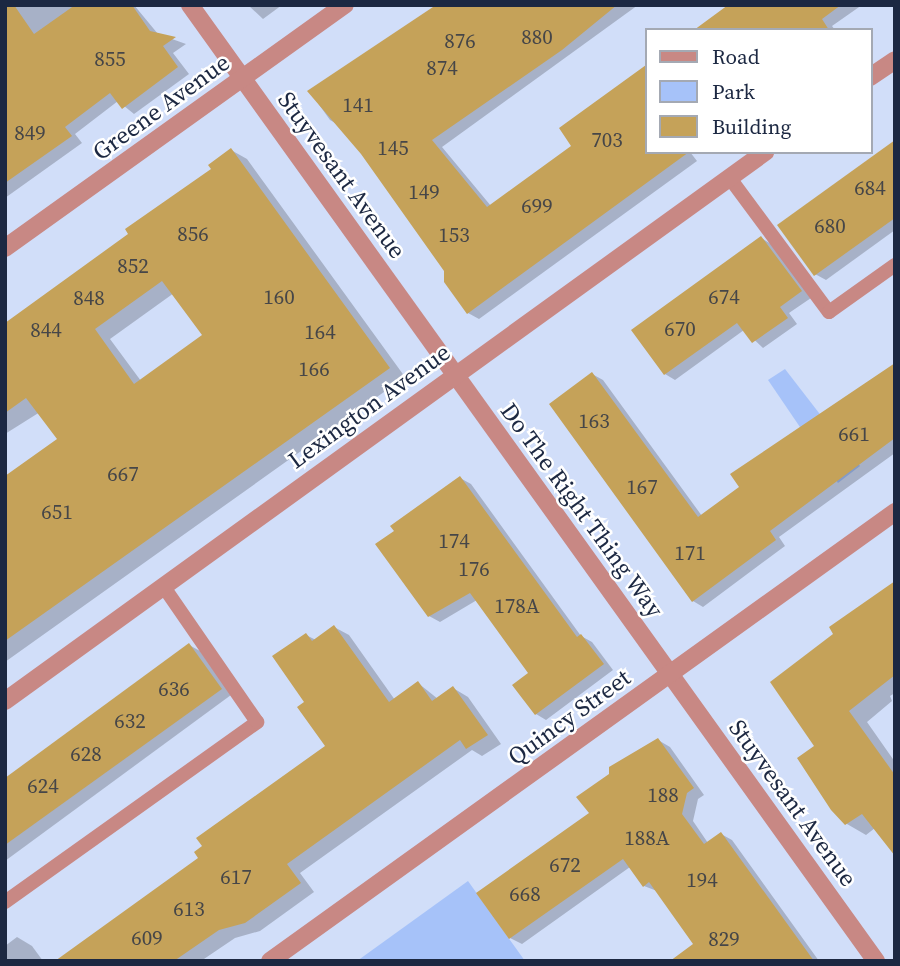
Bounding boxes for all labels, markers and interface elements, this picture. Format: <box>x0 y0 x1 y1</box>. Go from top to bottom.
house number: 880 <box>521 24 553 50</box>
house number: 876 <box>444 28 476 54</box>
legend <box>645 28 872 154</box>
text: Road <box>712 42 760 71</box>
house number: 855 <box>94 46 126 72</box>
street label: Greene Avenue <box>87 48 235 166</box>
house number: 874 <box>426 55 458 81</box>
text: Park <box>712 77 755 106</box>
street label: Stuyvesant Avenue <box>272 86 412 264</box>
house number: 141 <box>342 92 374 118</box>
text: Building <box>712 112 791 141</box>
house number: 849 <box>14 120 46 146</box>
house number: 703 <box>591 127 623 153</box>
house number: 145 <box>377 135 409 161</box>
house number: 684 <box>854 175 886 201</box>
house number: 149 <box>408 179 440 205</box>
house number: 699 <box>521 193 553 219</box>
house number: 680 <box>814 213 846 239</box>
house number: 856 <box>177 221 209 247</box>
house number: 153 <box>438 222 470 248</box>
house number: 852 <box>117 253 149 279</box>
house number: 160 <box>263 284 295 310</box>
house number: 674 <box>708 284 740 310</box>
house number: 848 <box>73 285 105 311</box>
house number: 670 <box>664 316 696 342</box>
house number: 844 <box>30 317 62 343</box>
house number: 164 <box>304 319 336 345</box>
street label: Lexington Avenue <box>282 338 456 474</box>
house number: 166 <box>298 356 330 382</box>
street label: Do The Right Thing Way <box>494 397 670 623</box>
house number: 163 <box>578 408 610 434</box>
house number: 661 <box>838 421 870 447</box>
house number: 667 <box>107 461 139 487</box>
house number: 167 <box>626 474 658 500</box>
house number: 651 <box>41 499 73 525</box>
house number: 174 <box>438 528 470 554</box>
house number: 171 <box>674 540 706 566</box>
house number: 176 <box>458 556 490 582</box>
house number: 178A <box>494 593 540 619</box>
street label: Quincy Street <box>502 663 636 771</box>
house number: 636 <box>158 676 190 702</box>
house number: 632 <box>114 708 146 734</box>
street label: Stuyvesant Avenue <box>723 714 863 892</box>
house number: 628 <box>70 741 102 767</box>
house number: 624 <box>27 773 59 799</box>
house number: 188 <box>647 782 679 808</box>
house number: 188A <box>624 825 670 851</box>
house number: 672 <box>549 852 581 878</box>
house number: 617 <box>220 864 252 890</box>
house number: 194 <box>686 867 718 893</box>
house number: 668 <box>509 881 541 907</box>
house number: 613 <box>173 896 205 922</box>
house number: 609 <box>131 925 163 951</box>
house number: 829 <box>708 926 740 952</box>

